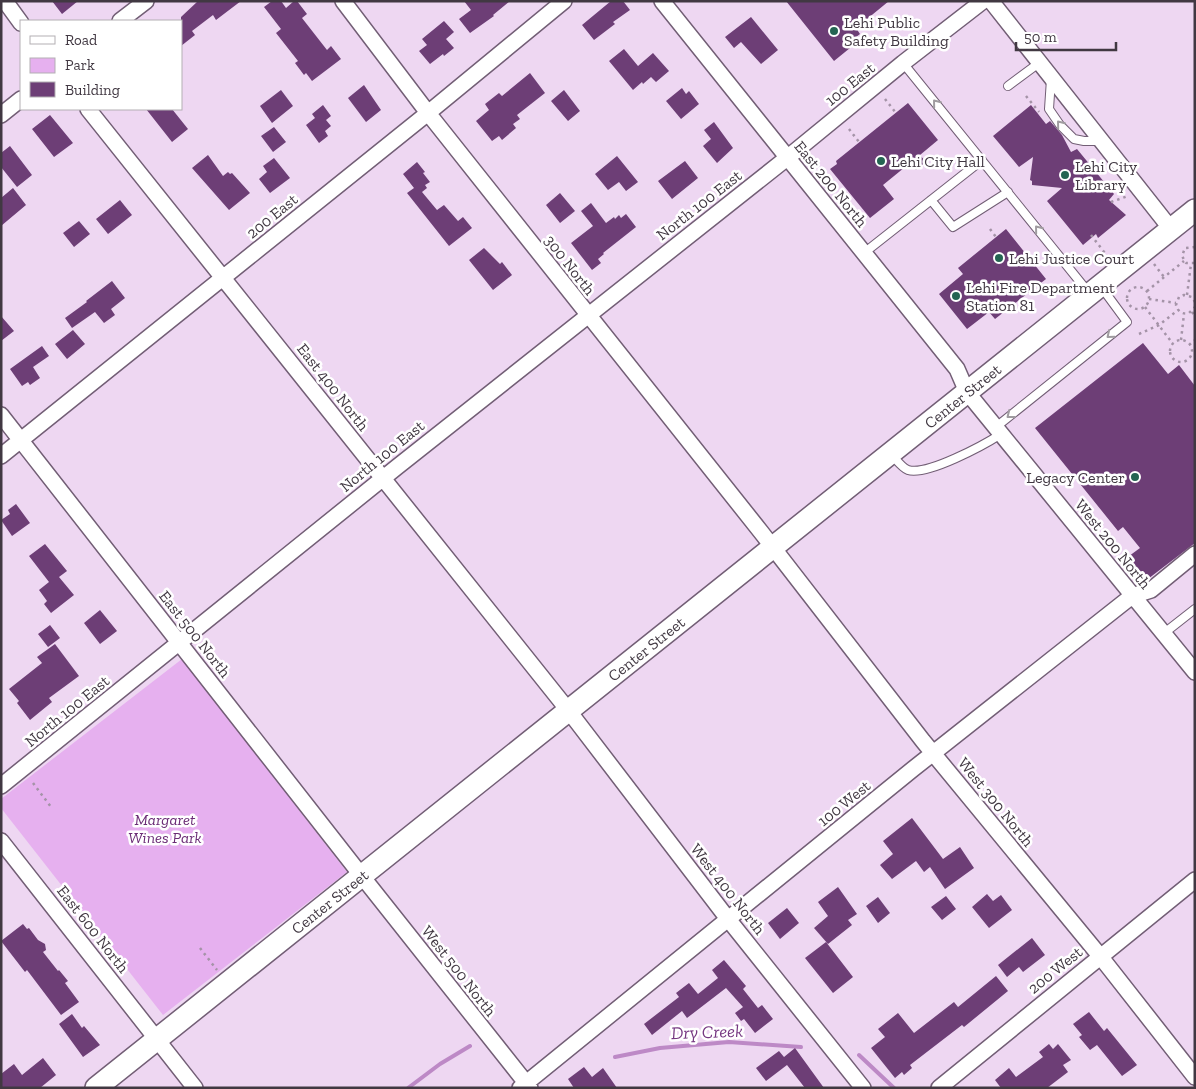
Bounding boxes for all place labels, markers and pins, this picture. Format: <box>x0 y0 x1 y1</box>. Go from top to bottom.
place label: Lehi Public Safety Building <box>844 13 949 50</box>
marker: Lehi Public Safety Building <box>828 25 840 37</box>
place label: Lehi City Hall <box>891 152 985 171</box>
marker: Lehi City Hall <box>875 155 887 167</box>
place label: Lehi City Library <box>1075 157 1138 194</box>
marker: Lehi City Library <box>1059 169 1071 181</box>
place label: Lehi Justice Court <box>1009 249 1134 268</box>
marker: Lehi Justice Court <box>993 252 1005 264</box>
place label: Lehi Fire Department Station 81 <box>966 278 1115 315</box>
marker: Lehi Fire Department Station 81 <box>950 290 962 302</box>
place label: Legacy Center <box>1026 468 1125 487</box>
marker: Legacy Center <box>1129 471 1141 483</box>

